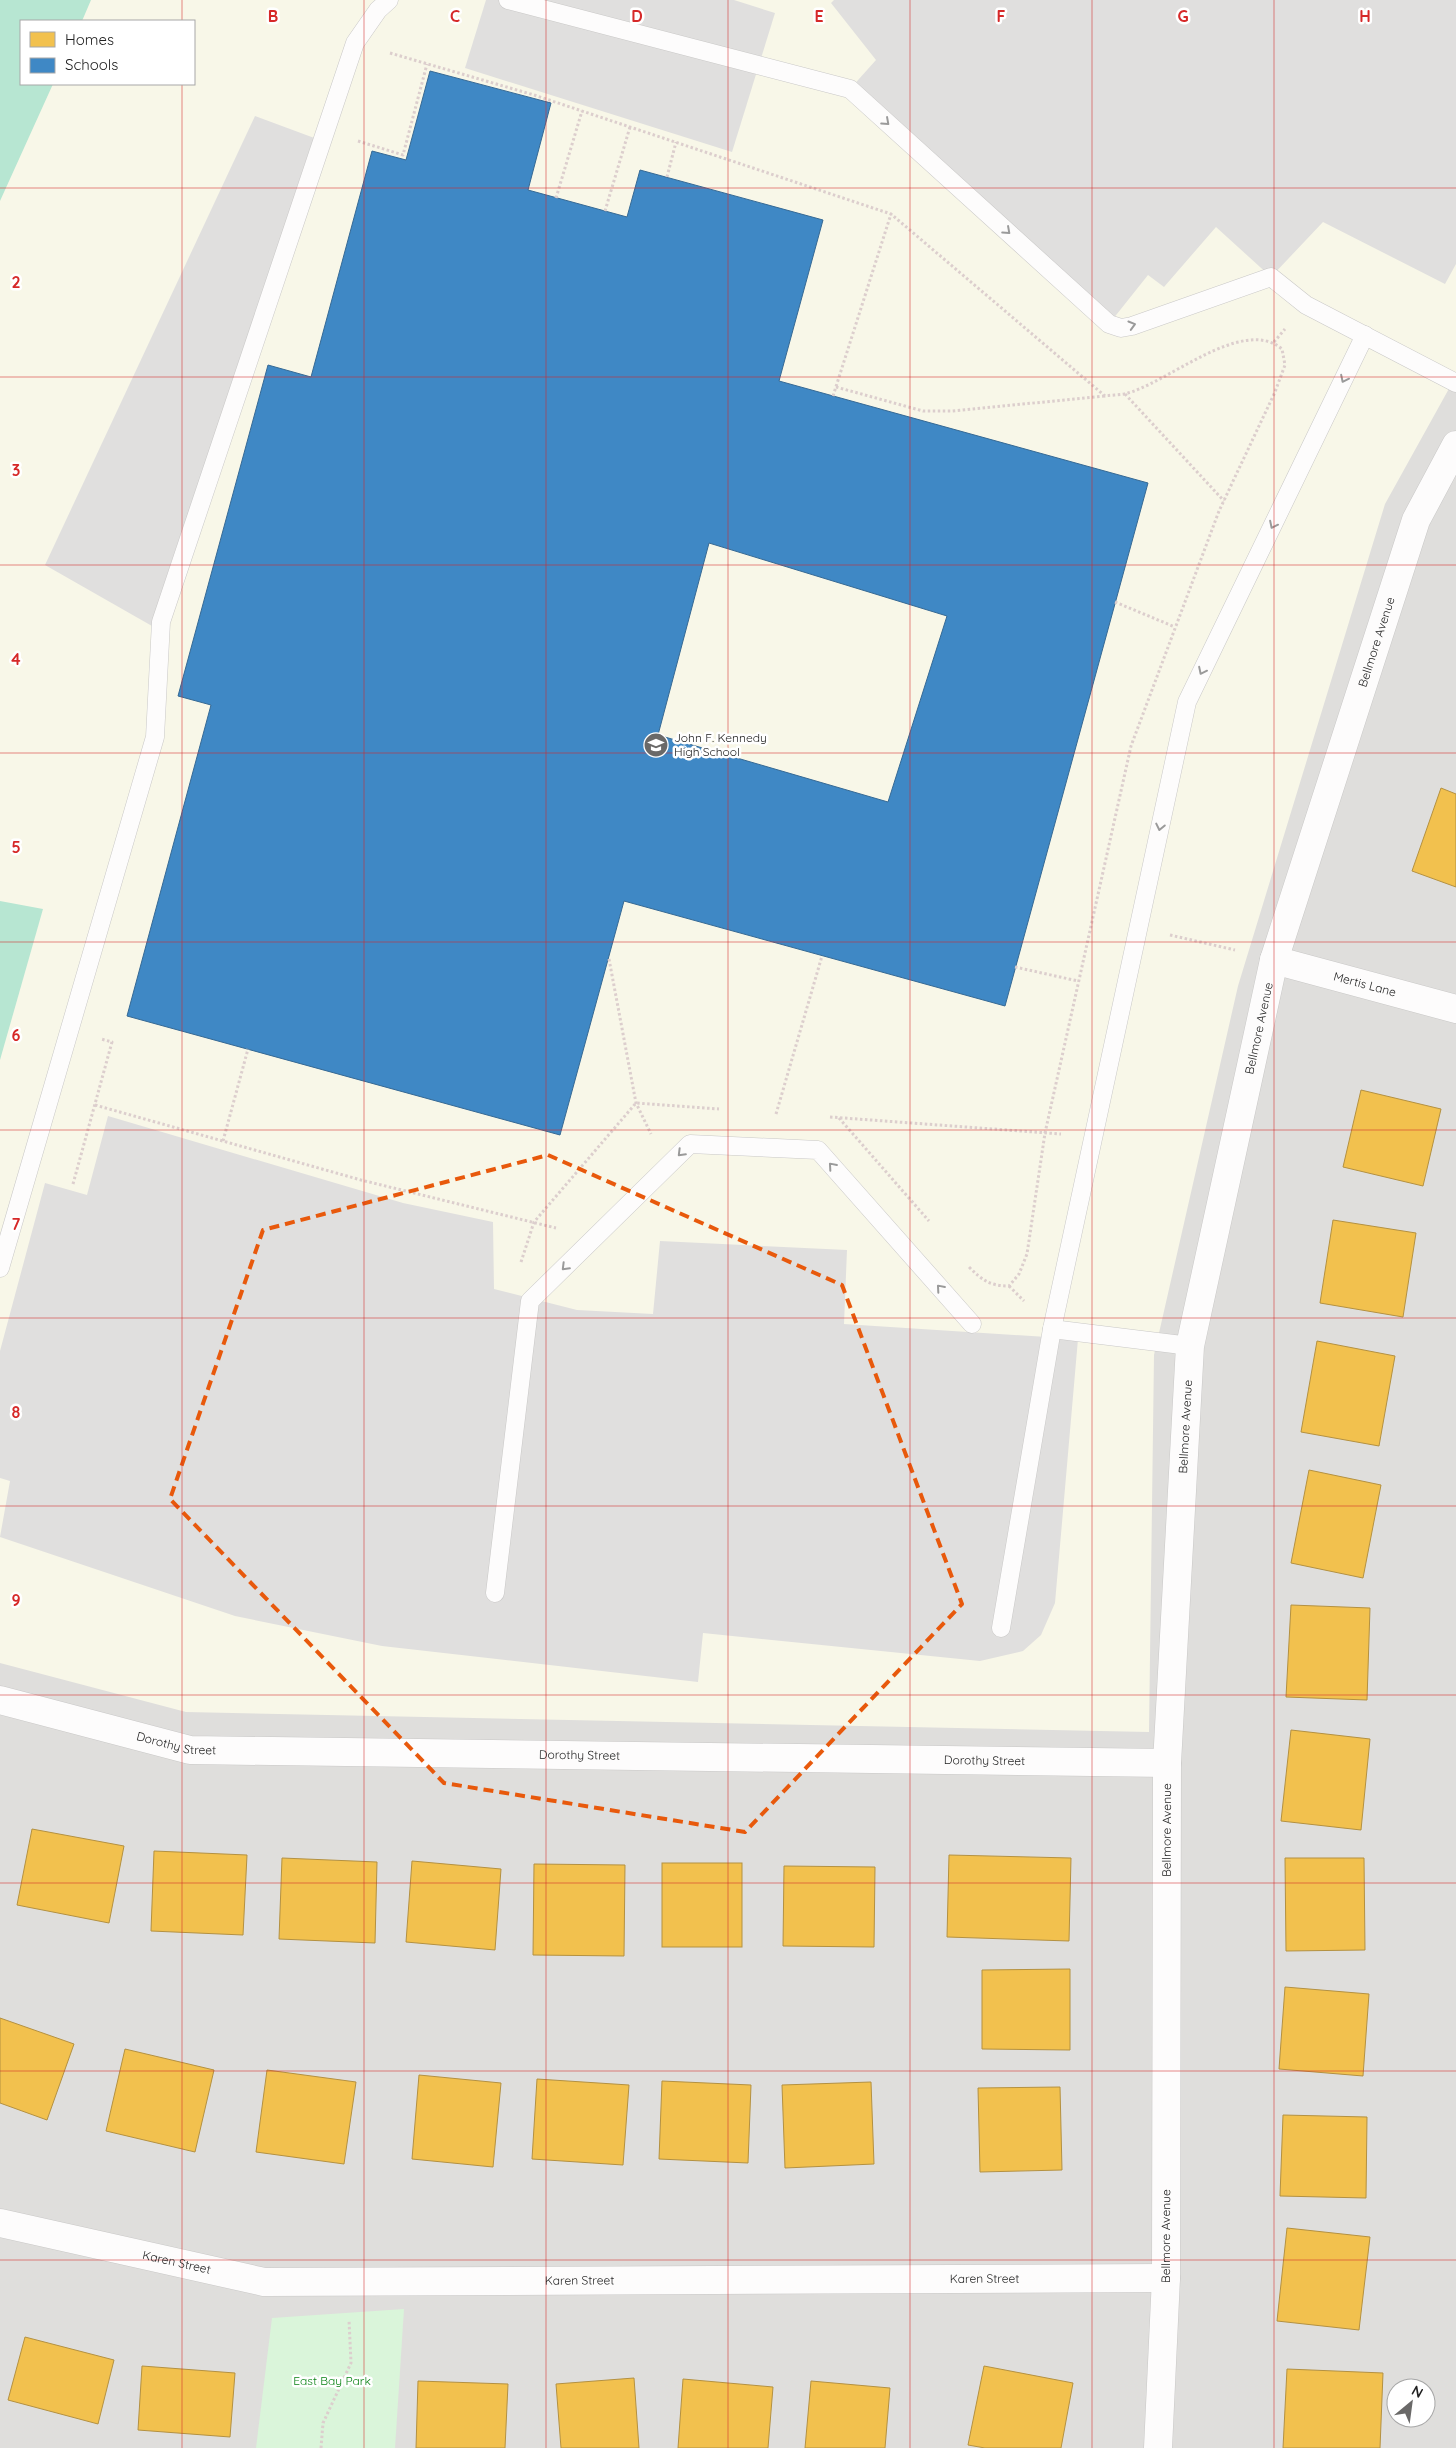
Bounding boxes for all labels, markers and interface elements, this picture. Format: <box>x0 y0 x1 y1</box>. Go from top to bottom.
text: B <box>268 6 278 26</box>
text: C <box>450 6 460 26</box>
text: D <box>631 6 643 26</box>
text: E <box>814 6 824 26</box>
text: F <box>997 6 1006 26</box>
text: G <box>1177 6 1189 26</box>
text: H <box>1359 6 1371 26</box>
legend <box>20 20 195 85</box>
text: Homes <box>65 30 114 49</box>
text: Schools <box>65 55 118 74</box>
one-way arrow <box>881 116 890 125</box>
one-way arrow <box>1001 225 1010 234</box>
text: 2 <box>11 272 21 292</box>
one-way arrow <box>1127 321 1136 331</box>
one-way arrow <box>1340 373 1350 382</box>
text: 3 <box>12 460 20 480</box>
one-way arrow <box>1269 520 1279 529</box>
street label: Bellmore Avenue <box>1355 595 1398 689</box>
text: 4 <box>11 649 21 669</box>
one-way arrow <box>1198 666 1208 675</box>
place label: John F. Kennedy High School <box>674 730 767 759</box>
school or university icon: John F. Kennedy High School <box>643 732 669 758</box>
one-way arrow <box>1155 823 1166 832</box>
text: 5 <box>11 837 21 857</box>
street label: Mertis Lane <box>1332 968 1398 1000</box>
street label: Bellmore Avenue <box>1241 981 1276 1076</box>
text: 6 <box>12 1025 21 1045</box>
one-way arrow <box>678 1147 687 1156</box>
one-way arrow <box>829 1162 838 1171</box>
text: 7 <box>12 1214 21 1234</box>
one-way arrow <box>562 1261 571 1270</box>
one-way arrow <box>936 1284 945 1293</box>
street label: Bellmore Avenue <box>1175 1379 1195 1474</box>
text: 8 <box>12 1402 21 1422</box>
text: 9 <box>11 1590 21 1610</box>
street label: Dorothy Street <box>135 1728 216 1757</box>
street label: Dorothy Street <box>539 1747 620 1763</box>
street label: Dorothy Street <box>944 1752 1025 1768</box>
street label: Bellmore Avenue <box>1159 1783 1174 1877</box>
street label: Bellmore Avenue <box>1158 2189 1173 2283</box>
street label: Karen Street <box>141 2247 212 2277</box>
street label: Karen Street <box>950 2271 1019 2286</box>
street label: Karen Street <box>545 2272 614 2288</box>
park label: East Bay Park <box>293 2373 371 2388</box>
north arrow <box>1386 2378 1436 2428</box>
text: N <box>1408 2381 1426 2402</box>

